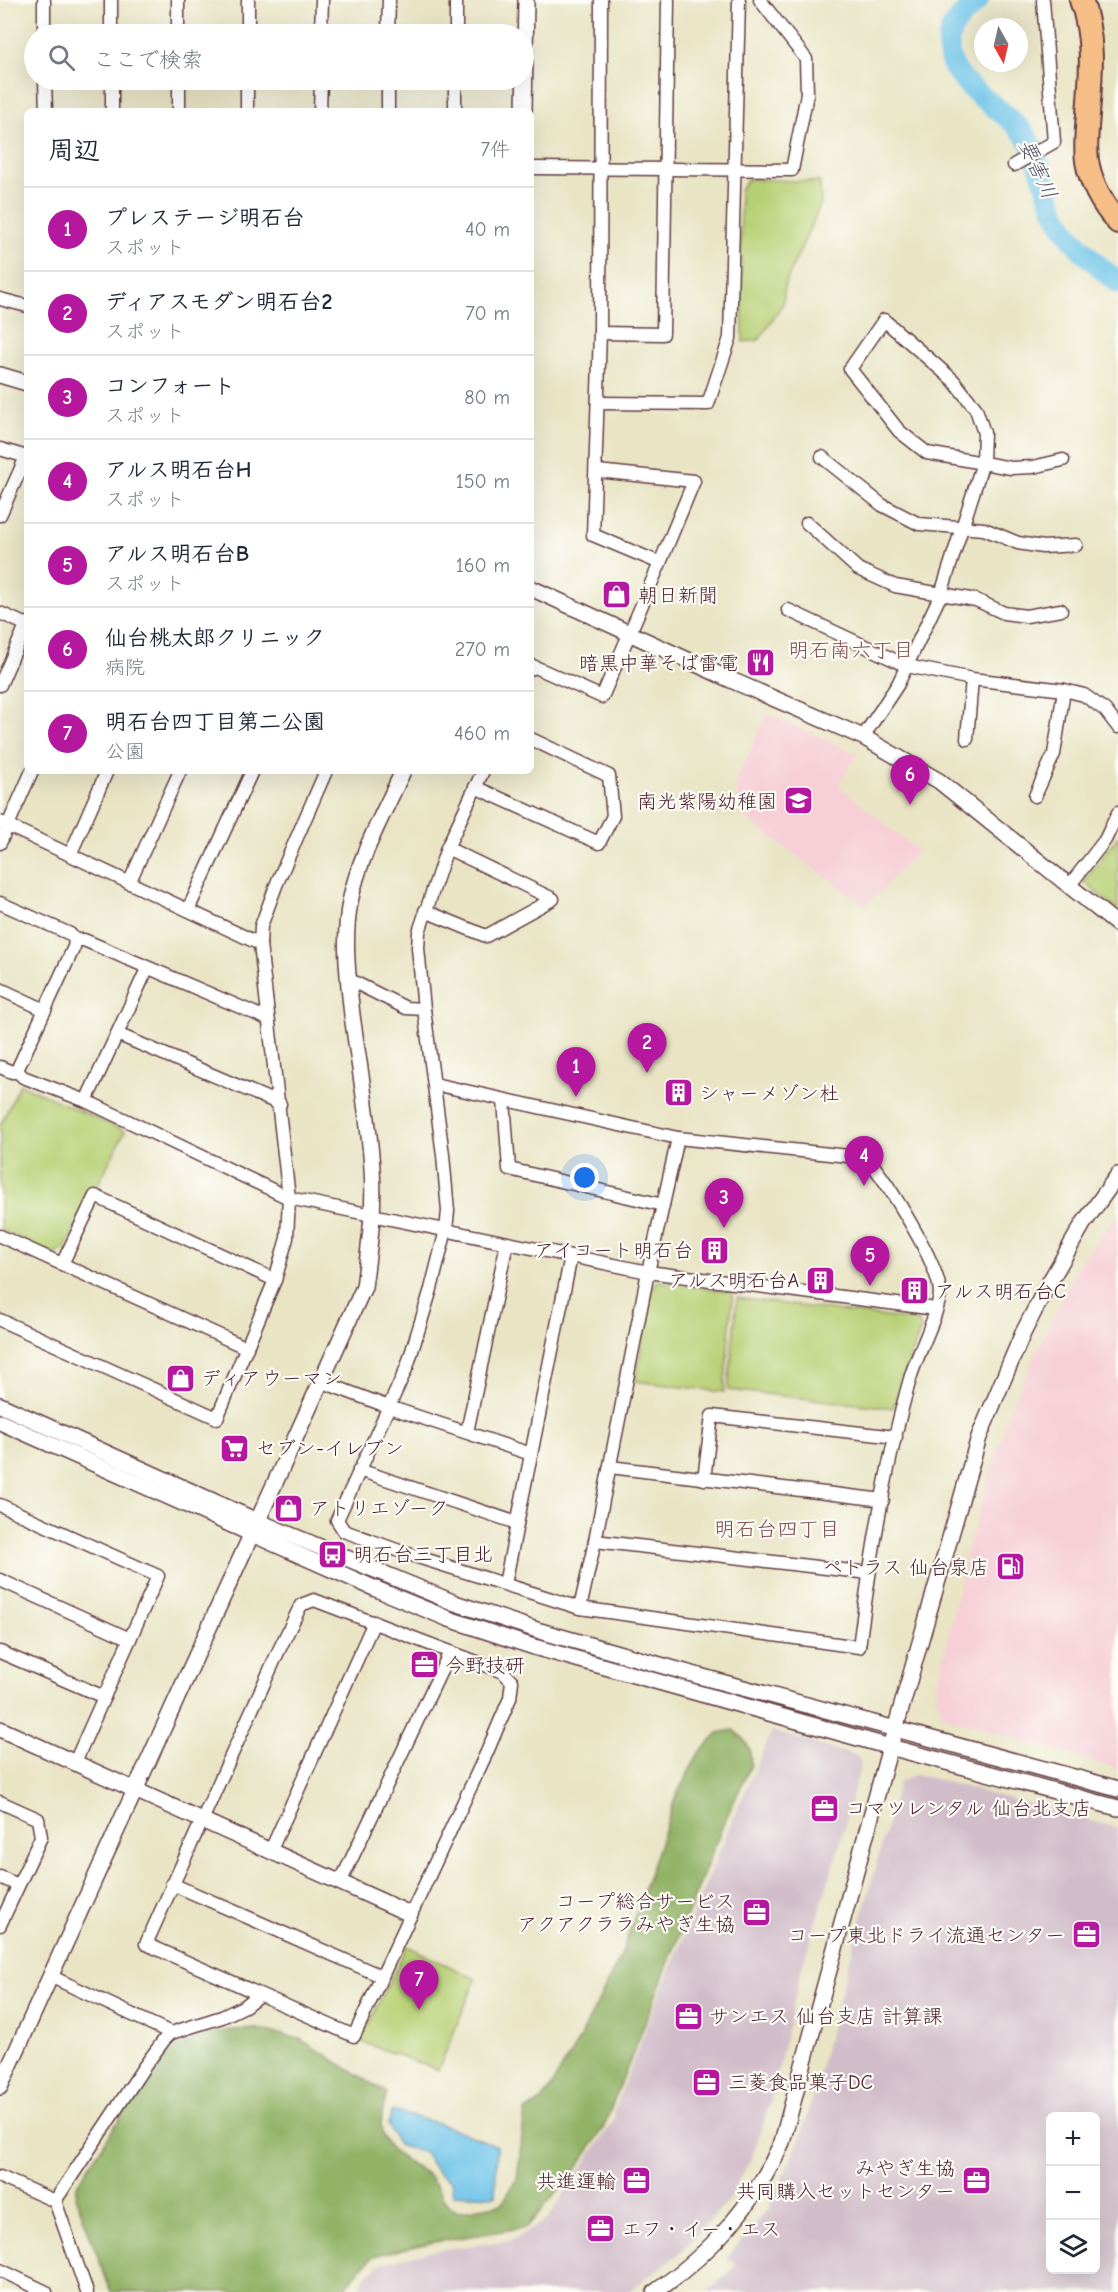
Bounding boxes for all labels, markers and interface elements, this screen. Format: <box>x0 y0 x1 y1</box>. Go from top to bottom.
north arrow <box>974 18 1028 72</box>
search box <box>24 24 534 90</box>
icon: search <box>45 41 78 74</box>
text: ここで検索 <box>93 47 203 73</box>
water label: 要害川 <box>1014 135 1062 203</box>
text: 周辺 <box>48 136 100 166</box>
text: 7件 <box>481 138 510 161</box>
text: プレステージ明石台 <box>105 205 305 231</box>
text: 1 <box>64 218 71 241</box>
text: 40 m <box>465 218 510 241</box>
text: スポット <box>105 236 185 259</box>
text: ディアスモダン明石台2 <box>105 289 332 315</box>
text: 2 <box>63 302 72 325</box>
text: 70 m <box>465 302 510 325</box>
text: スポット <box>105 320 185 343</box>
text: コンフォート <box>105 373 235 399</box>
text: 3 <box>63 386 72 409</box>
text: 80 m <box>464 386 510 409</box>
text: スポット <box>105 404 185 427</box>
text: アルス明石台H <box>105 457 251 483</box>
text: 4 <box>63 470 72 493</box>
text: 150 m <box>456 470 510 493</box>
text: スポット <box>105 488 185 511</box>
text: アルス明石台B <box>105 541 249 567</box>
text: 5 <box>62 554 73 577</box>
text: 160 m <box>456 554 510 577</box>
text: スポット <box>105 572 185 595</box>
shop icon: 朝日新聞 <box>601 579 633 611</box>
place label: 朝日新聞 <box>638 584 718 607</box>
text: 仙台桃太郎クリニック <box>105 625 325 651</box>
text: 6 <box>62 638 73 661</box>
text: 270 m <box>455 638 510 661</box>
district label: 明石南六丁目 <box>788 638 914 662</box>
restaurant icon: 暗黒中華そば雷電 <box>744 647 776 679</box>
place label: 暗黒中華そば雷電 <box>579 652 739 675</box>
text: 病院 <box>105 656 145 679</box>
text: 明石台四丁目第二公園 <box>105 709 325 735</box>
text: 7 <box>63 722 72 745</box>
text: 460 m <box>454 722 510 745</box>
text: 公園 <box>105 740 145 763</box>
pin: 6 <box>890 756 930 805</box>
school or university icon: 南光紫陽幼稚園 <box>782 785 814 817</box>
place label: 南光紫陽幼稚園 <box>637 790 777 813</box>
pin: 2 <box>628 1024 666 1073</box>
pin: 1 <box>556 1048 596 1097</box>
building icon: シャーメゾン杜 <box>662 1077 694 1109</box>
place label: シャーメゾン杜 <box>699 1082 839 1105</box>
pin: 4 <box>844 1136 884 1186</box>
your location <box>570 1163 599 1192</box>
pin: 3 <box>704 1178 744 1228</box>
building icon: アイコート明石台 <box>698 1234 730 1266</box>
pin: 5 <box>850 1236 890 1286</box>
place label: アイコート明石台 <box>534 1239 693 1262</box>
building icon: アルス明石台A <box>804 1264 836 1296</box>
place label: アルス明石台A <box>669 1269 799 1292</box>
building icon: アルス明石台C <box>898 1275 930 1307</box>
place label: アルス明石台C <box>935 1280 1066 1303</box>
shop icon: ディアウーマン <box>164 1362 196 1394</box>
place label: ディアウーマン <box>201 1367 342 1390</box>
supermarket icon: セブン-イレブン <box>219 1432 251 1464</box>
place label: セブン-イレブン <box>256 1437 404 1460</box>
shop icon: アトリエゾーク <box>273 1492 305 1524</box>
place label: アトリエゾーク <box>310 1497 448 1520</box>
district label: 明石台四丁目 <box>714 1517 840 1541</box>
bus stop icon: 明石台三丁目北 <box>316 1538 348 1570</box>
place label: 明石台三丁目北 <box>353 1543 493 1566</box>
fuel station icon: ペトラス 仙台泉店 <box>994 1551 1026 1583</box>
place label: ペトラス 仙台泉店 <box>823 1556 989 1579</box>
office icon: 今野技研 <box>408 1649 440 1681</box>
place label: 今野技研 <box>445 1654 525 1677</box>
office icon: コマツレンタル 仙台北支店 <box>809 1792 841 1824</box>
place label: コマツレンタル 仙台北支店 <box>846 1797 1091 1820</box>
place label: コープ総合サービス アクアクララみやぎ生協 <box>517 1890 735 1936</box>
office icon: コープ総合サービス アクアクララみやぎ生協 <box>740 1897 772 1929</box>
office icon: コープ東北ドライ流通センター <box>1070 1919 1102 1951</box>
place label: コープ東北ドライ流通センター <box>787 1924 1065 1947</box>
pin: 7 <box>400 1960 438 2010</box>
office icon: サンエス 仙台支店 計算課 <box>672 2000 704 2032</box>
place label: サンエス 仙台支店 計算課 <box>709 2005 942 2028</box>
office icon: 三菱食品菓子DC <box>691 2066 723 2098</box>
place label: 三菱食品菓子DC <box>728 2071 873 2094</box>
map controls <box>1046 2112 1100 2274</box>
button: + <box>1046 2112 1100 2166</box>
place label: みやぎ生協 共同購入セットセンター <box>736 2157 955 2203</box>
office icon: みやぎ生協 共同購入セットセンター <box>960 2164 992 2196</box>
office icon: 共進運輸 <box>621 2165 653 2197</box>
button: − <box>1046 2166 1100 2220</box>
place label: 共進運輸 <box>536 2170 616 2193</box>
office icon: エフ・イー・エス <box>585 2213 617 2245</box>
place label: エフ・イー・エス <box>622 2218 780 2241</box>
button: layers <box>1046 2220 1100 2274</box>

